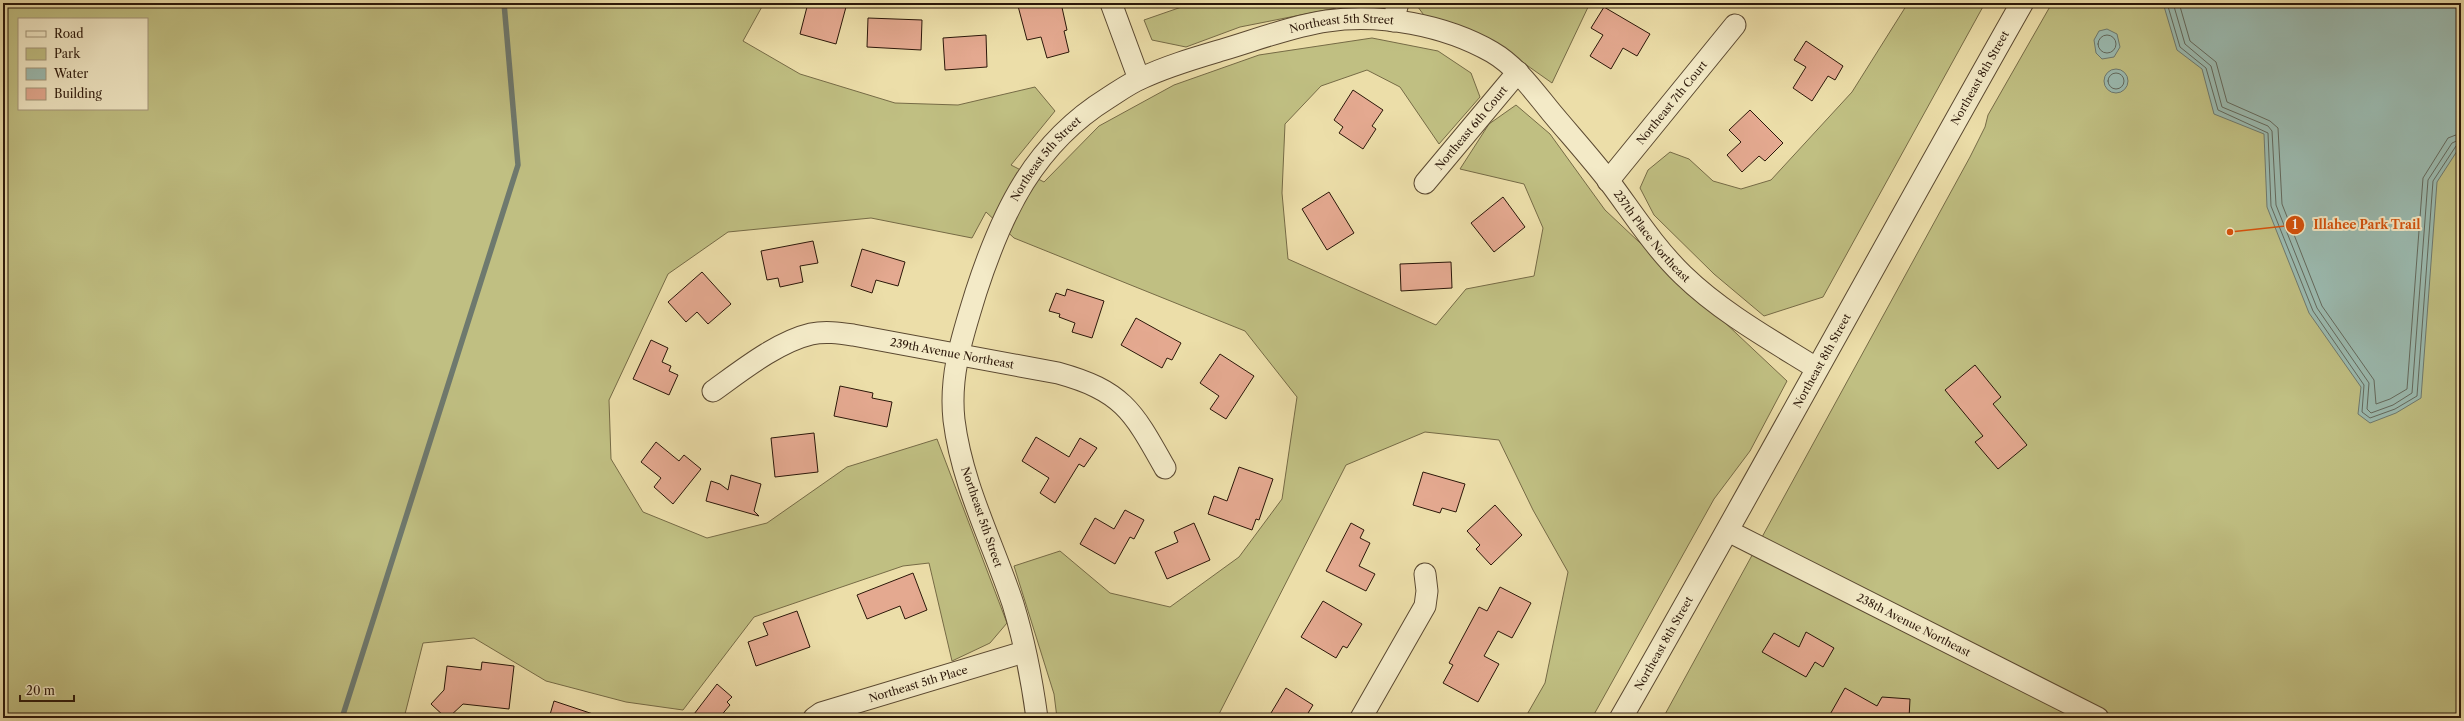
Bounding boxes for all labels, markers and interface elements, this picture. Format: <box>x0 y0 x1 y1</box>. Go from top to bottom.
street label: Northeast 5th Street <box>1288 12 1395 36</box>
legend <box>18 18 148 110</box>
text: Road <box>54 26 84 41</box>
street label: Northeast 8th Street <box>1948 28 2012 127</box>
text: Park <box>54 46 81 61</box>
street label: Northeast 7th Court <box>1633 58 1710 148</box>
text: Water <box>53 66 88 81</box>
street label: Northeast 6th Court <box>1432 83 1510 173</box>
text: Building <box>54 86 102 101</box>
street label: Northeast 5th Street <box>1007 113 1084 204</box>
street label: 237th Place Northeast <box>1611 187 1693 285</box>
callout: Illahee Park Trail <box>2285 213 2429 237</box>
text: 1 <box>2292 217 2298 232</box>
text: Illahee Park Trail <box>2313 217 2421 232</box>
street label: Northeast 8th Street <box>1790 311 1854 410</box>
street label: 239th Avenue Northeast <box>889 335 1015 372</box>
street label: Northeast 5th Street <box>958 465 1006 569</box>
street label: 238th Avenue Northeast <box>1854 590 1973 660</box>
street label: Northeast 8th Street <box>1631 594 1696 693</box>
street label: Northeast 5th Place <box>867 662 969 705</box>
scale bar <box>20 677 74 703</box>
text: 20 m <box>26 683 55 698</box>

